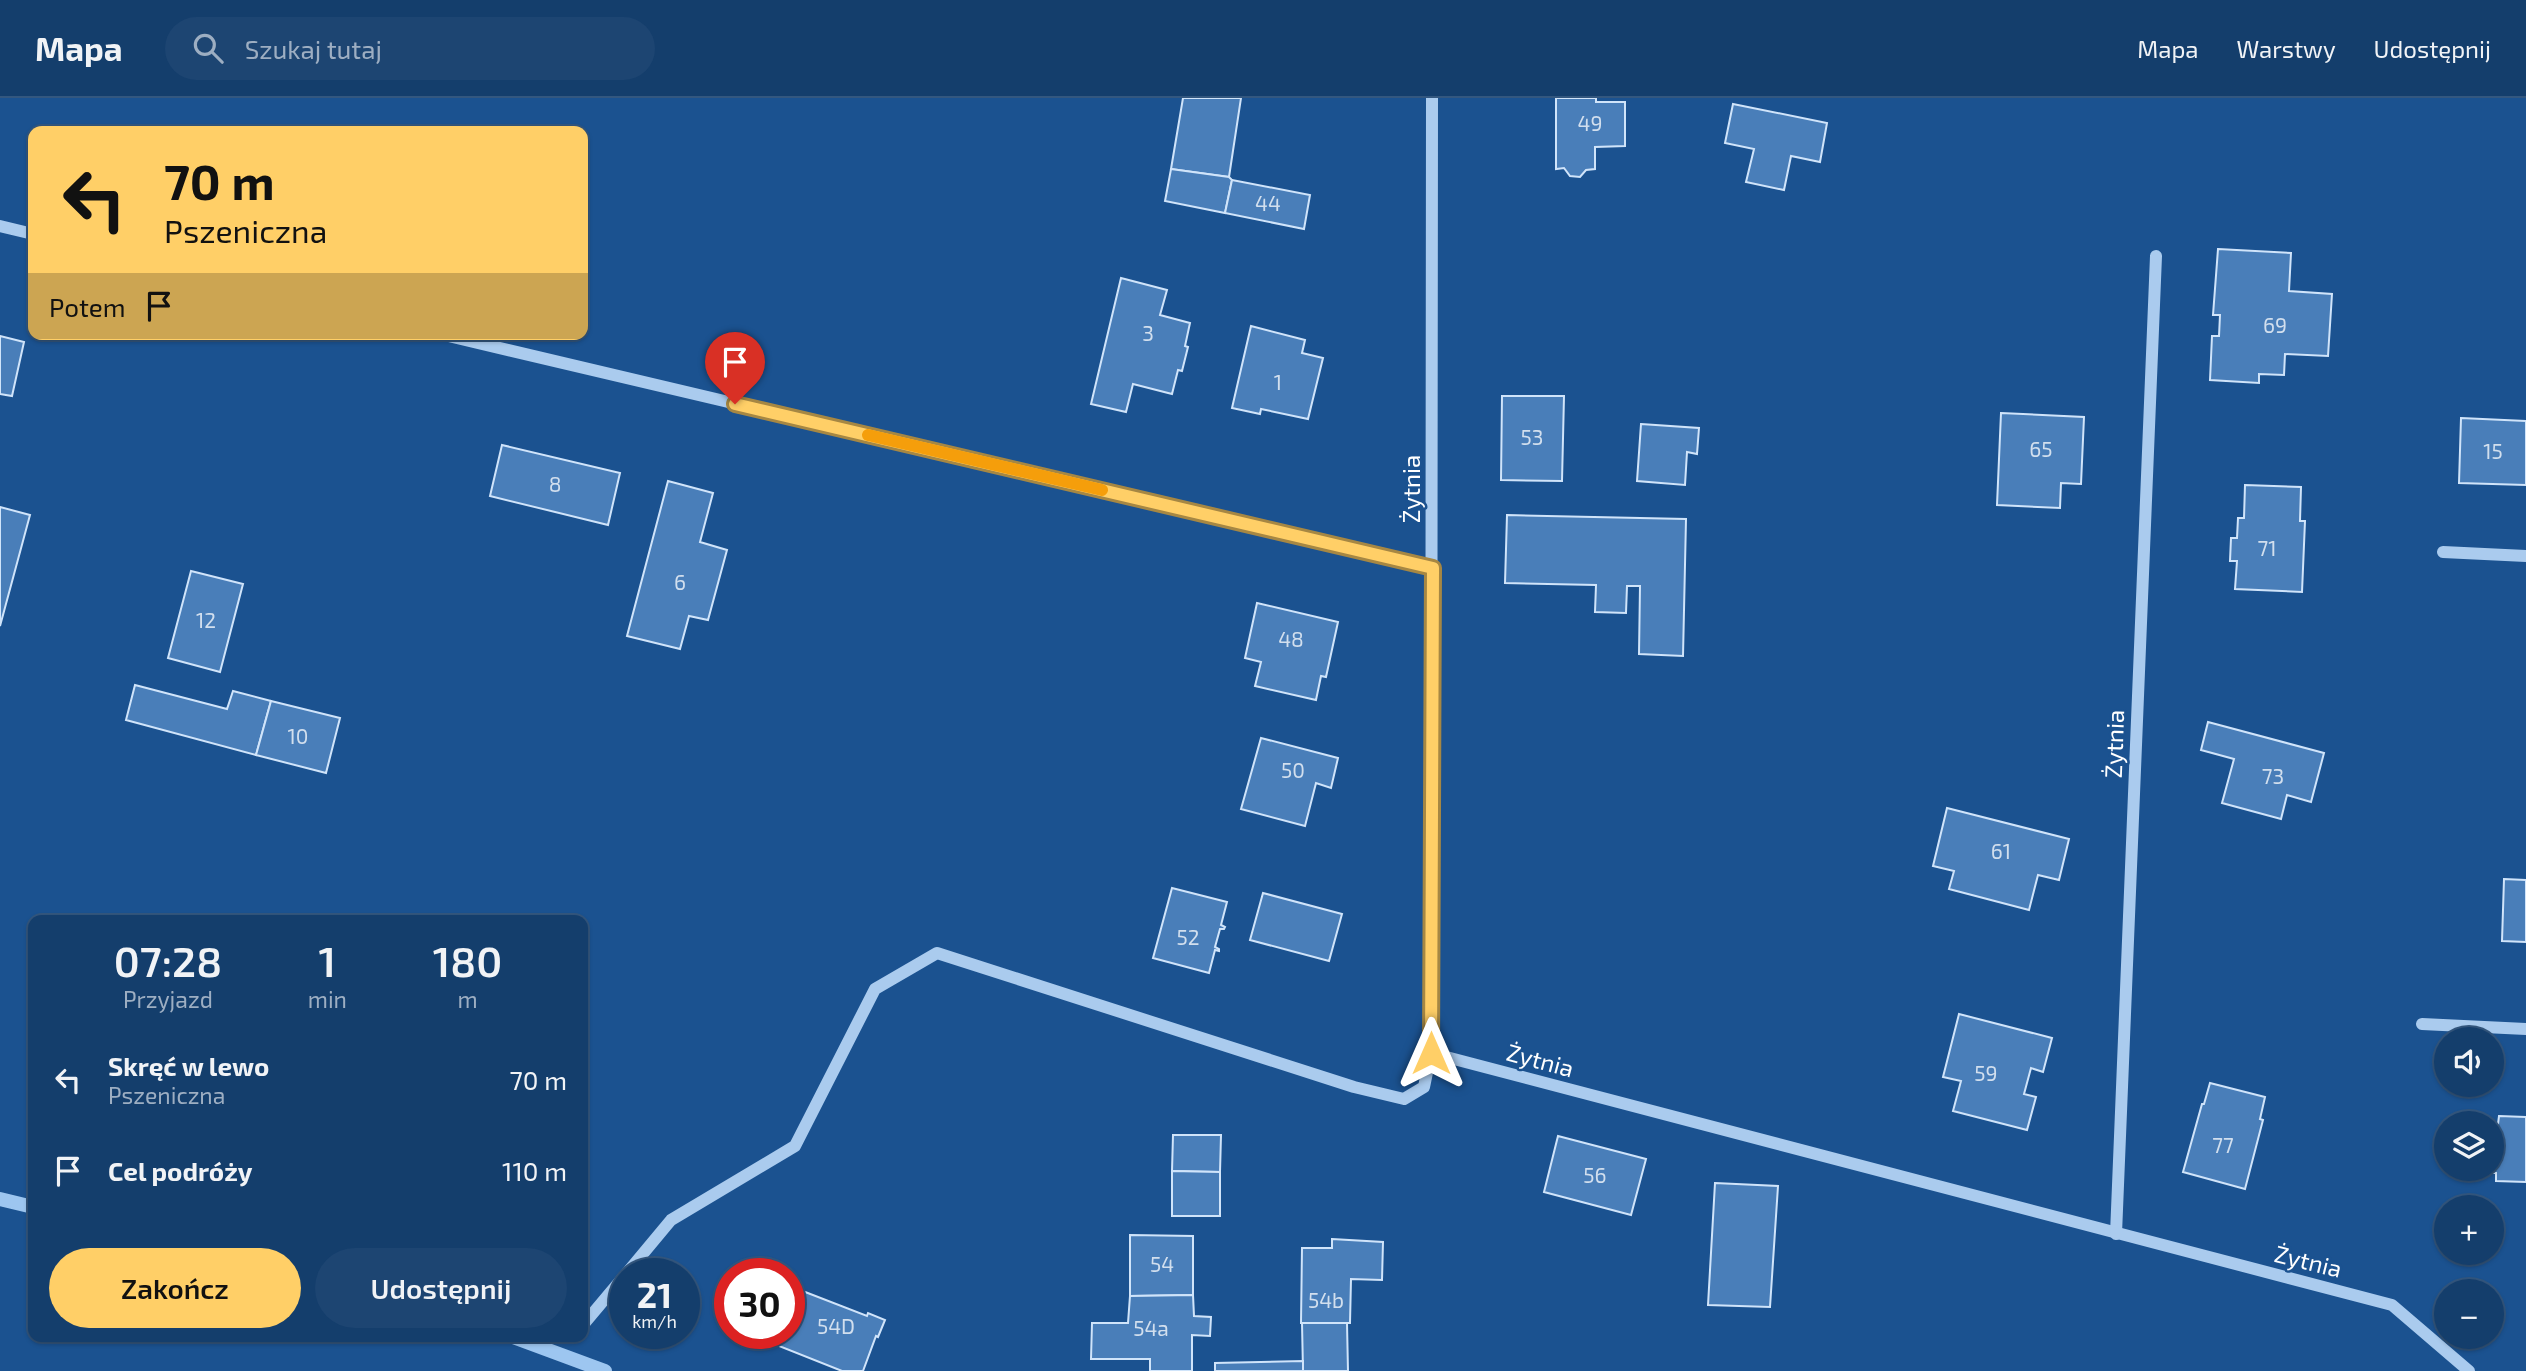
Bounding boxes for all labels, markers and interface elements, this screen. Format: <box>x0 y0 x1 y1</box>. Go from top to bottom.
search box <box>165 17 655 80</box>
text: Mapa <box>35 28 123 68</box>
icon: search <box>189 29 227 67</box>
text: Szukaj tutaj <box>245 33 382 64</box>
text: Mapa <box>2137 34 2199 63</box>
text: Warstwy <box>2237 34 2336 63</box>
text: Udostępnij <box>2374 34 2491 63</box>
house number: 49 <box>1578 110 1602 135</box>
text: 70 m <box>164 151 275 210</box>
icon: left <box>49 154 140 245</box>
house number: 44 <box>1255 190 1281 215</box>
text: Pszeniczna <box>164 211 327 249</box>
icon: arrive <box>140 287 178 325</box>
text: Potem <box>49 291 126 322</box>
house number: 69 <box>2263 312 2287 337</box>
house number: 3 <box>1142 320 1154 345</box>
pin <box>705 332 765 404</box>
icon: arrive <box>716 343 754 381</box>
house number: 1 <box>1274 369 1282 394</box>
house number: 53 <box>1521 424 1543 449</box>
house number: 65 <box>2029 436 2053 461</box>
house number: 15 <box>2483 438 2503 463</box>
street label: Żytnia <box>1396 455 1425 523</box>
house number: 8 <box>549 471 561 496</box>
house number: 71 <box>2257 535 2277 560</box>
house number: 6 <box>674 569 686 594</box>
house number: 12 <box>196 607 216 632</box>
house number: 48 <box>1278 626 1304 651</box>
street label: Żytnia <box>2098 709 2129 779</box>
house number: 10 <box>287 723 309 748</box>
house number: 50 <box>1281 757 1305 782</box>
house number: 73 <box>2262 763 2284 788</box>
house number: 61 <box>1991 838 2011 863</box>
house number: 52 <box>1176 924 1200 949</box>
text: 07:28 <box>114 935 222 985</box>
text: 1 <box>319 935 336 985</box>
text: 180 <box>433 935 502 985</box>
text: Przyjazd <box>123 985 213 1013</box>
text: min <box>308 985 347 1013</box>
text: m <box>457 985 478 1013</box>
position arrow <box>1394 1016 1468 1090</box>
map controls <box>2434 1027 2504 1349</box>
button: sound <box>2434 1027 2504 1097</box>
street label: Żytnia <box>1504 1037 1577 1082</box>
text: Skręć w lewo <box>108 1050 269 1081</box>
house number: 59 <box>1974 1060 1998 1085</box>
icon: left <box>49 1061 87 1099</box>
text: 70 m <box>509 1064 567 1095</box>
text: Pszeniczna <box>108 1081 225 1109</box>
button: layers <box>2434 1111 2504 1181</box>
house number: 77 <box>2212 1132 2234 1157</box>
icon: arrive <box>49 1152 87 1190</box>
text: Cel podróży <box>108 1155 253 1186</box>
text: 110 m <box>502 1155 567 1186</box>
house number: 56 <box>1583 1162 1607 1187</box>
button: + <box>2434 1195 2504 1265</box>
street label: Żytnia <box>2272 1238 2345 1283</box>
button: Zakończ <box>49 1248 301 1328</box>
button: Udostępnij <box>315 1248 567 1328</box>
house number: 54 <box>1150 1251 1174 1276</box>
speed limit sign: 30 <box>714 1258 805 1349</box>
text: 21 <box>637 1273 672 1315</box>
button: − <box>2434 1279 2504 1349</box>
house number: 54b <box>1308 1287 1344 1312</box>
text: km/h <box>632 1310 677 1332</box>
house number: 54D <box>817 1313 855 1338</box>
house number: 54a <box>1133 1315 1169 1340</box>

